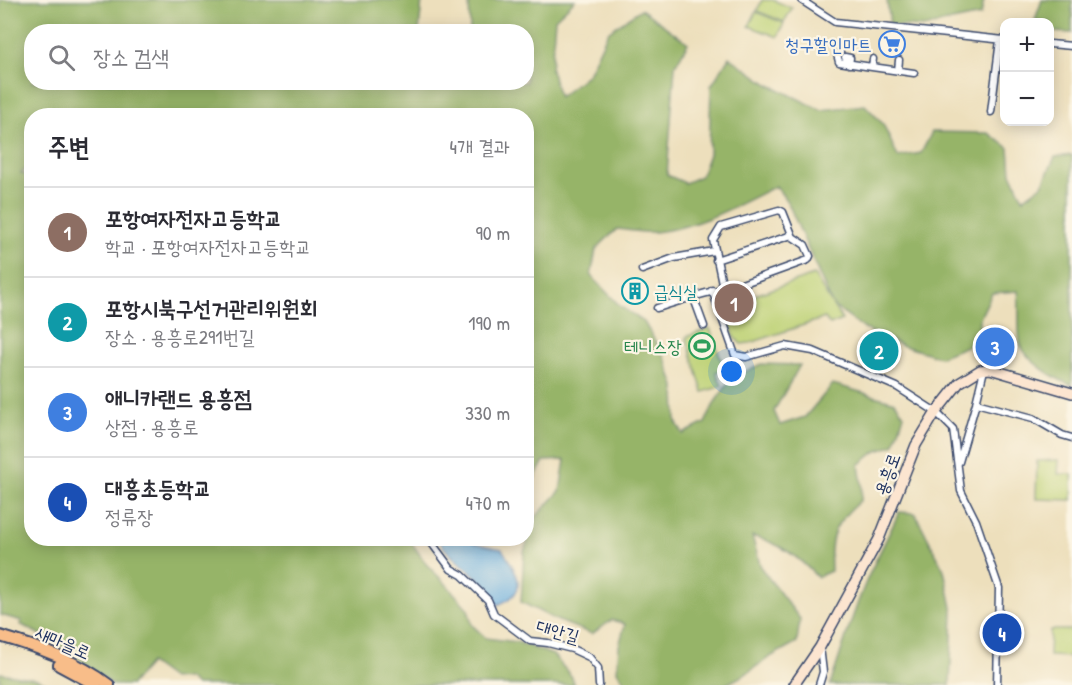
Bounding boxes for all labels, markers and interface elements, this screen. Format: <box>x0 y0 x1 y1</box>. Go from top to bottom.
map controls <box>1000 18 1054 126</box>
button: + <box>1000 18 1054 72</box>
search box <box>24 24 534 90</box>
supermarket icon: 청구할인마트 <box>877 29 907 59</box>
place label: 청구할인마트 <box>785 32 872 57</box>
icon: search <box>45 41 78 74</box>
text: 장소 검색 <box>93 42 169 72</box>
button: − <box>1000 72 1054 126</box>
text: 주변 <box>48 129 90 164</box>
text: 4개 결과 <box>450 133 510 160</box>
text: 포항여자전자고등학교 <box>105 203 282 233</box>
text: 1 <box>64 219 71 246</box>
text: 90 m <box>476 219 510 246</box>
text: 학교 · 포항여자전자고등학교 <box>105 233 311 260</box>
building icon: 급식실 <box>620 276 650 306</box>
place label: 급식실 <box>654 279 698 304</box>
pin: 1 <box>714 280 754 326</box>
text: 포항시북구선거관리위원회 <box>105 293 317 323</box>
text: 2 <box>63 309 72 336</box>
text: 190 m <box>468 309 510 336</box>
text: 장소 · 용흥로291번길 <box>105 323 255 350</box>
pin: 3 <box>976 324 1014 370</box>
pin: 2 <box>860 328 898 374</box>
sports icon: 테니스장 <box>687 331 717 361</box>
place label: 테니스장 <box>624 334 682 359</box>
your location <box>717 357 746 386</box>
text: 애니카랜드 용흥점 <box>105 383 252 413</box>
text: 3 <box>63 399 72 426</box>
text: 330 m <box>465 399 510 426</box>
text: 상점 · 용흥로 <box>105 413 199 440</box>
street label: 용흥로 <box>868 449 906 499</box>
text: 대흥초등학교 <box>105 473 211 503</box>
text: 4 <box>64 489 71 516</box>
text: 470 m <box>465 489 510 516</box>
text: 정류장 <box>105 503 153 530</box>
pin: 4 <box>982 610 1022 656</box>
street label: 대안길 <box>534 613 583 649</box>
street label: 새마을로 <box>31 619 95 665</box>

